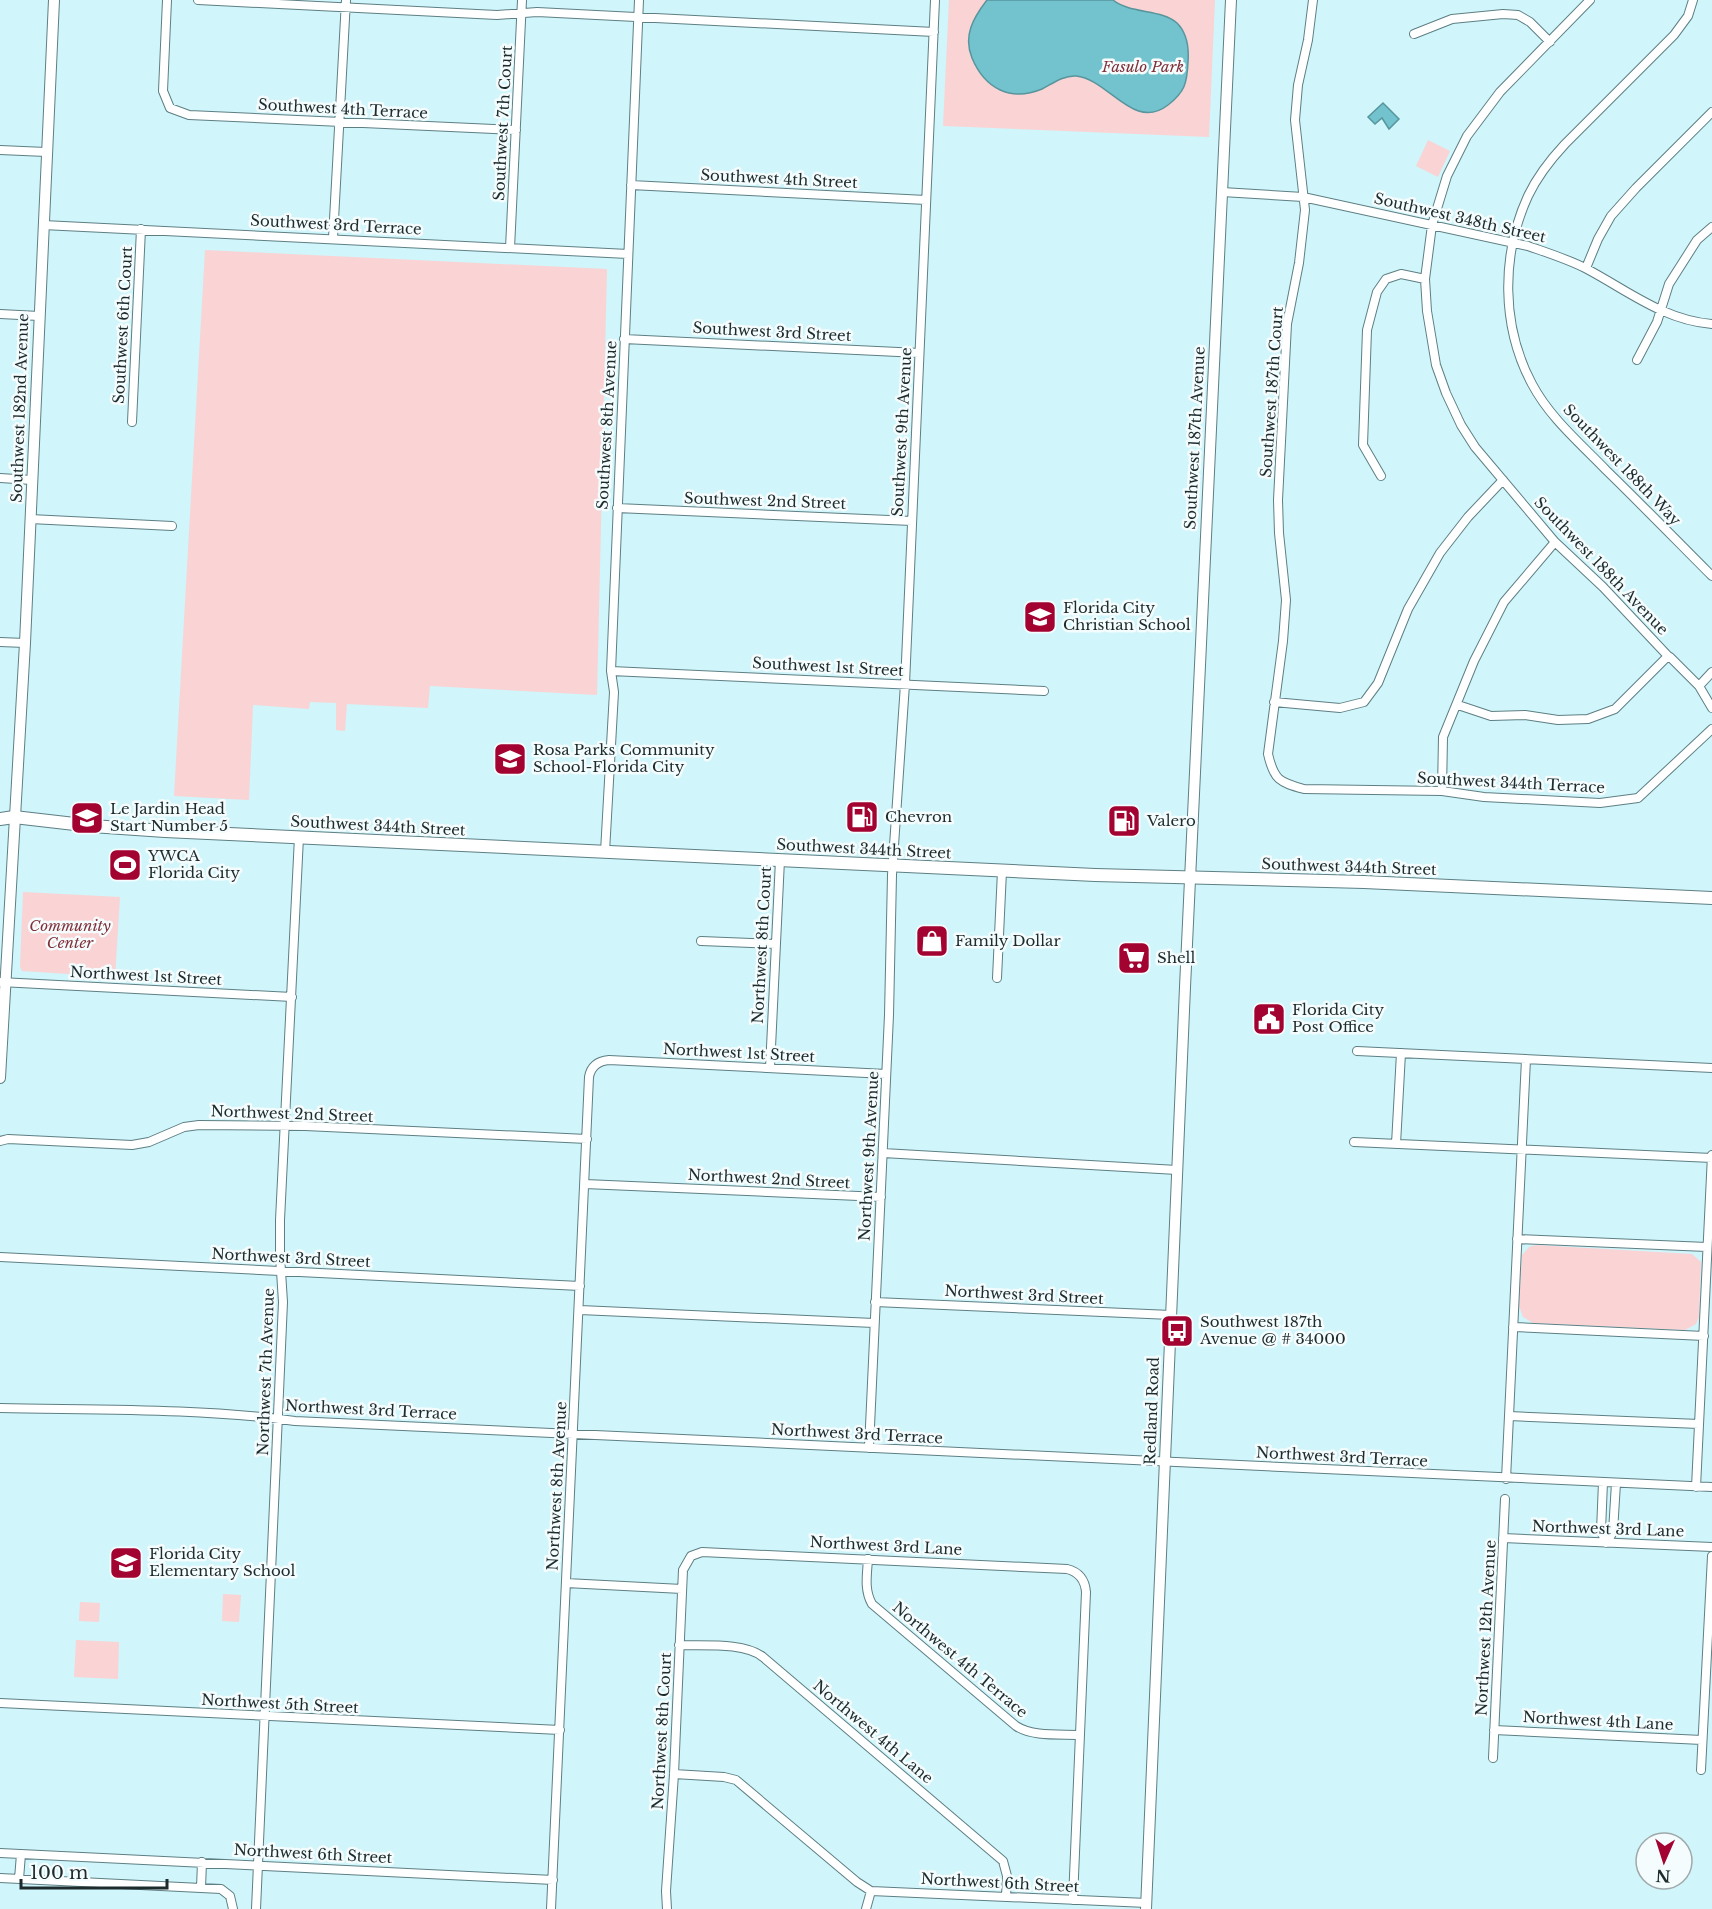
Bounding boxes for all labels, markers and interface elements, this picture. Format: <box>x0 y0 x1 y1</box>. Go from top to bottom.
street label: Southwest 7th Court <box>489 44 516 201</box>
park label: Fasulo Park <box>1101 57 1184 76</box>
street label: Southwest 4th Terrace <box>258 95 428 122</box>
street label: Southwest 4th Street <box>700 165 858 192</box>
street label: Southwest 348th Street <box>1372 188 1548 247</box>
street label: Southwest 3rd Terrace <box>250 211 422 238</box>
street label: Southwest 6th Court <box>109 245 136 404</box>
street label: Southwest 187th Court <box>1256 305 1287 478</box>
street label: Southwest 182nd Avenue <box>7 313 32 503</box>
street label: Southwest 3rd Street <box>692 318 852 345</box>
street label: Southwest 8th Avenue <box>593 340 620 510</box>
street label: Southwest 187th Avenue <box>1180 346 1209 530</box>
street label: Southwest 9th Avenue <box>888 347 915 517</box>
street label: Southwest 188th Way <box>1559 400 1686 530</box>
street label: Southwest 2nd Street <box>684 488 847 513</box>
street label: Southwest 188th Avenue <box>1530 493 1672 639</box>
place label: Florida City Christian School <box>1063 598 1191 634</box>
school or university icon: Florida City Christian School <box>1022 599 1058 635</box>
street label: Southwest 1st Street <box>752 653 905 680</box>
place label: Rosa Parks Community School-Florida City <box>533 740 715 776</box>
school or university icon: Rosa Parks Community School-Florida City <box>492 741 528 777</box>
street label: Southwest 344th Terrace <box>1417 768 1605 797</box>
place label: Le Jardin Head Start Number 5 <box>110 799 228 835</box>
fuel station icon: Chevron <box>844 799 880 835</box>
school or university icon: Le Jardin Head Start Number 5 <box>69 800 105 836</box>
fuel station icon: Valero <box>1106 803 1142 839</box>
place label: Chevron <box>885 807 952 826</box>
street label: Southwest 344th Street <box>290 811 466 840</box>
place label: Valero <box>1146 811 1196 830</box>
street label: Southwest 344th Street <box>776 834 952 863</box>
place label: YWCA Florida City <box>147 846 240 882</box>
sports icon: YWCA Florida City <box>107 847 143 883</box>
street label: Southwest 344th Street <box>1261 854 1437 879</box>
street label: Northwest 8th Court <box>748 865 775 1024</box>
park label: Community Center <box>29 916 111 952</box>
shop icon: Family Dollar <box>914 923 950 959</box>
place label: Family Dollar <box>955 931 1061 950</box>
supermarket icon: Shell <box>1116 940 1152 976</box>
place label: Shell <box>1157 948 1195 967</box>
street label: Northwest 1st Street <box>70 962 223 989</box>
place label: Florida City Post Office <box>1292 1000 1384 1036</box>
public building icon: Florida City Post Office <box>1251 1001 1287 1037</box>
street label: Northwest 1st Street <box>663 1039 816 1066</box>
street label: Northwest 9th Avenue <box>855 1071 882 1241</box>
street label: Northwest 2nd Street <box>210 1101 374 1126</box>
street label: Northwest 2nd Street <box>687 1165 851 1192</box>
street label: Northwest 3rd Street <box>211 1244 371 1271</box>
street label: Northwest 3rd Street <box>944 1281 1104 1308</box>
street label: Northwest 7th Avenue <box>253 1288 278 1456</box>
place label: Southwest 187th Avenue @ # 34000 <box>1199 1312 1346 1348</box>
bus stop icon: Southwest 187th Avenue @ # 34000 <box>1159 1313 1195 1349</box>
street label: Redland Road <box>1140 1357 1163 1465</box>
street label: Northwest 3rd Terrace <box>285 1396 457 1423</box>
street label: Northwest 8th Avenue <box>543 1401 570 1571</box>
street label: Northwest 3rd Terrace <box>771 1420 943 1447</box>
street label: Northwest 3rd Terrace <box>1256 1443 1428 1470</box>
street label: Northwest 3rd Lane <box>1532 1516 1685 1541</box>
street label: Northwest 3rd Lane <box>809 1532 963 1559</box>
street label: Northwest 12th Avenue <box>1471 1539 1500 1717</box>
place label: Florida City Elementary School <box>149 1544 296 1580</box>
school or university icon: Florida City Elementary School <box>108 1545 144 1581</box>
street label: Northwest 4th Terrace <box>889 1598 1032 1722</box>
street label: Northwest 8th Court <box>648 1651 675 1810</box>
street label: Northwest 4th Lane <box>809 1676 937 1787</box>
street label: Northwest 5th Street <box>201 1690 360 1717</box>
street label: Northwest 4th Lane <box>1522 1707 1674 1734</box>
north arrow <box>1634 1831 1694 1891</box>
street label: Northwest 6th Street <box>233 1840 393 1867</box>
scale bar <box>21 1852 166 1890</box>
text: 100 m <box>30 1862 88 1884</box>
text: N <box>1655 1866 1671 1886</box>
street label: Northwest 6th Street <box>920 1869 1080 1896</box>

